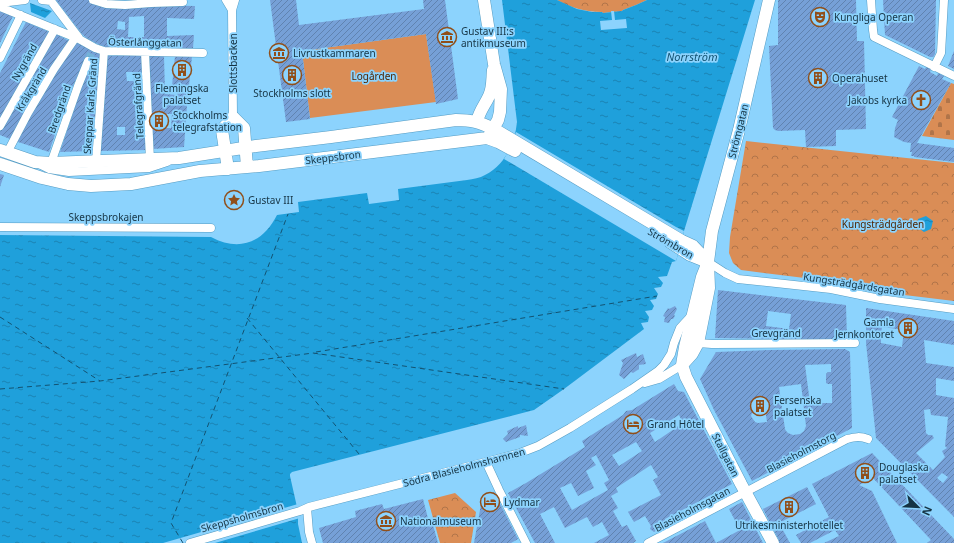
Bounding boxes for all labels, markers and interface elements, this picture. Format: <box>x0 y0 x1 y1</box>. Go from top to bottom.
theatre icon: Kungliga Operan <box>809 6 831 28</box>
place label: Kungliga Operan <box>834 10 914 24</box>
place label: Gustav III:s antikmuseum <box>461 24 526 50</box>
museum icon: Gustav III:s antikmuseum <box>436 26 458 48</box>
street label: Slottsbacken <box>226 33 240 93</box>
street label: Österlånggatan <box>108 34 182 50</box>
street label: Nygränd <box>8 41 40 83</box>
museum icon: Livrustkammaren <box>268 42 290 64</box>
place label: Livrustkammaren <box>293 46 376 60</box>
water label: Norrström <box>666 49 718 64</box>
street label: Skeppar Karls Gränd <box>80 58 100 154</box>
building icon: Flemingska palatset <box>171 59 193 81</box>
street label: Kråkgränd <box>12 64 50 114</box>
building icon: Stockholms slott <box>281 64 303 86</box>
building icon: Operahuset <box>807 67 829 89</box>
park label: Logården <box>352 69 396 83</box>
place label: Operahuset <box>832 71 888 85</box>
street label: Telegrafgränd <box>129 73 147 139</box>
place label: Flemingska palatset <box>155 81 209 107</box>
street label: Bredgränd <box>44 83 74 135</box>
place label: Stockholms slott <box>253 86 331 100</box>
church icon: Jakobs kyrka <box>910 89 932 111</box>
place label: Jakobs kyrka <box>847 93 907 107</box>
street label: Strömgatan <box>724 102 752 160</box>
place label: Stockholms telegrafstation <box>173 108 242 134</box>
building icon: Stockholms telegrafstation <box>148 110 170 132</box>
street label: Skeppsbron <box>304 147 362 167</box>
place icon: Gustav III <box>223 189 245 211</box>
place label: Gustav III <box>248 193 293 207</box>
street label: Skeppsbrokajen <box>68 210 144 224</box>
park label: Kungsträdgården <box>842 217 924 231</box>
street label: Strömbron <box>646 224 696 262</box>
street label: Kungsträdgårdsgatan <box>802 269 906 299</box>
place label: Gamla Jernkontoret <box>834 315 894 341</box>
building icon: Gamla Jernkontoret <box>897 317 919 339</box>
street label: Grevgränd <box>751 326 801 340</box>
place label: Fersenska palatset <box>774 393 821 419</box>
building icon: Fersenska palatset <box>749 395 771 417</box>
hotel icon: Grand Hôtel <box>622 413 644 435</box>
place label: Grand Hôtel <box>647 417 704 431</box>
street label: Blasieholmstorg <box>764 428 838 476</box>
street label: Stallgatan <box>709 431 743 479</box>
street label: Södra Blasieholmshamnen <box>402 444 526 490</box>
place label: Douglaska palatset <box>879 460 929 486</box>
building icon: Douglaska palatset <box>854 462 876 484</box>
street label: Blasieholmsgatan <box>652 483 732 535</box>
north arrow <box>898 487 938 527</box>
hotel icon: Lydmar <box>479 491 501 513</box>
place label: Lydmar <box>504 495 540 509</box>
building icon: Utrikesministerhotellet <box>778 496 800 518</box>
street label: Skeppsholmsbron <box>199 499 285 535</box>
text: N <box>919 504 936 518</box>
museum icon: Nationalmuseum <box>375 510 397 532</box>
place label: Nationalmuseum <box>400 514 481 528</box>
place label: Utrikesministerhotellet <box>735 518 843 532</box>

